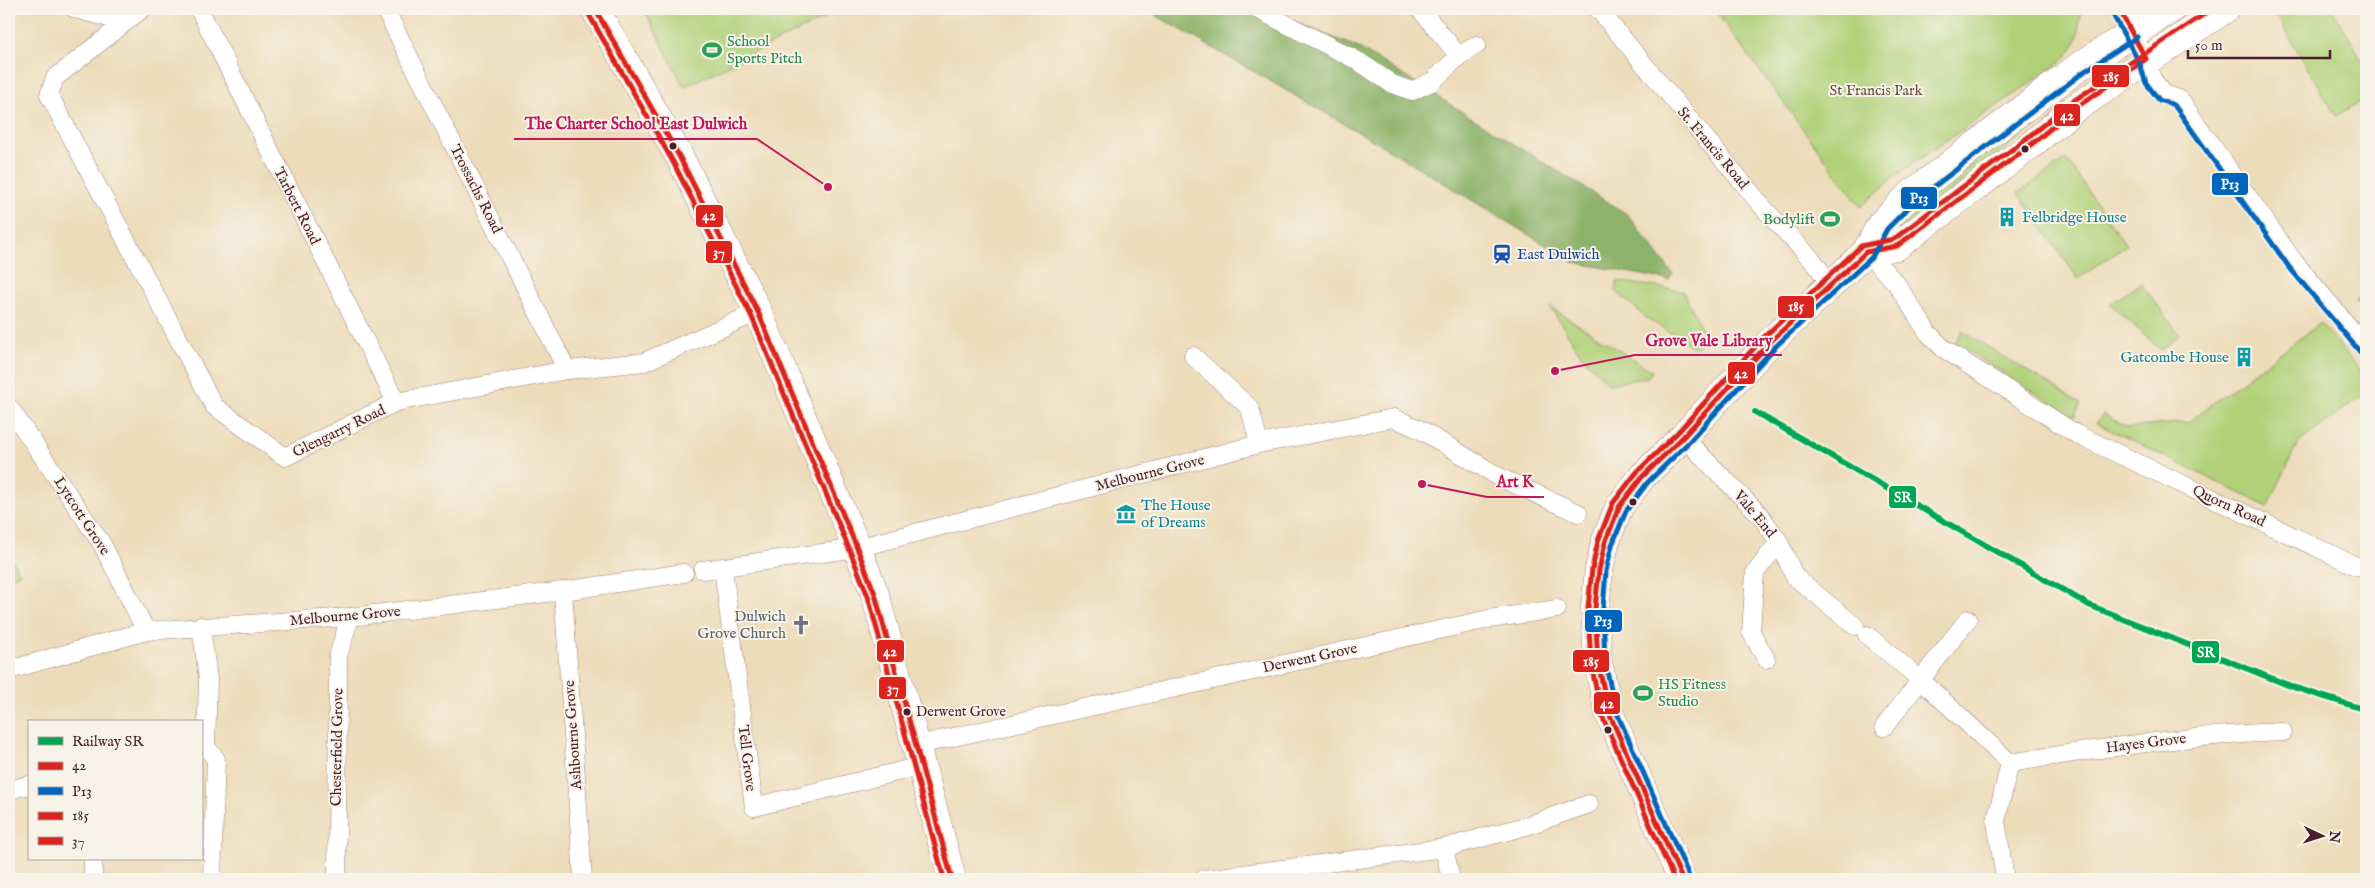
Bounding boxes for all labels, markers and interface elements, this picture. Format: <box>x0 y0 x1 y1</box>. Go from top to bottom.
scale bar <box>2188 28 2330 60</box>
place label: School Sports Pitch <box>727 32 802 68</box>
text: 50 m <box>2195 36 2223 55</box>
sports icon: School Sports Pitch <box>701 39 723 61</box>
line badge: 185 <box>2091 64 2130 88</box>
text: 185 <box>2103 68 2119 86</box>
park label: St Francis Park <box>1830 81 1923 100</box>
street label: St. Francis Road <box>1673 103 1754 194</box>
line badge: 42 <box>2053 103 2081 127</box>
text: 42 <box>2060 107 2074 125</box>
callout: The Charter School East Dulwich <box>514 108 757 139</box>
text: The Charter School East Dulwich <box>524 115 748 135</box>
street label: Trossachs Road <box>445 141 507 238</box>
unlabelled marker <box>668 141 678 151</box>
unlabelled marker <box>2020 144 2030 154</box>
street label: Tarbert Road <box>269 164 325 249</box>
line badge: P13 <box>2211 172 2249 196</box>
text: P13 <box>2221 176 2239 194</box>
line badge: P13 <box>1900 186 1938 210</box>
text: P13 <box>1910 190 1928 208</box>
line badge: 42 <box>695 204 724 228</box>
building icon: Felbridge House <box>1996 206 2018 228</box>
text: 42 <box>702 207 716 225</box>
sports icon: Bodylift <box>1819 208 1841 230</box>
place label: Felbridge House <box>2022 208 2127 227</box>
place label: Bodylift <box>1763 210 1815 229</box>
line badge: 37 <box>705 240 733 264</box>
station icon: East Dulwich <box>1491 243 1513 265</box>
text: 37 <box>713 244 725 262</box>
place label: East Dulwich <box>1517 245 1599 264</box>
line badge: 185 <box>1777 295 1815 319</box>
text: 185 <box>1788 298 1804 316</box>
callout: Grove Vale Library <box>1635 324 1782 355</box>
text: Grove Vale Library <box>1645 332 1774 352</box>
building icon: Gatcombe House <box>2233 346 2255 368</box>
place label: Gatcombe House <box>2121 348 2229 367</box>
line badge: 42 <box>1727 361 1756 385</box>
text: 42 <box>1734 365 1748 383</box>
street label: Glengarry Road <box>289 400 389 462</box>
street label: Melbourne Grove <box>1094 450 1206 496</box>
callout: Art K <box>1487 466 1544 497</box>
street label: Lytcott Grove <box>50 473 114 559</box>
text: Art K <box>1495 473 1535 493</box>
street label: Quorn Road <box>2189 481 2270 532</box>
line badge: SR <box>1888 485 1917 509</box>
street label: Vale End <box>1729 486 1781 542</box>
text: SR <box>1894 489 1913 507</box>
place label: The House of Dreams <box>1141 496 1211 532</box>
unlabelled marker <box>1628 497 1638 507</box>
museum icon: The House of Dreams <box>1115 503 1137 525</box>
street label: Melbourne Grove <box>289 602 401 630</box>
place label: Dulwich Grove Church <box>698 607 786 643</box>
line badge: P13 <box>1584 609 1623 633</box>
text: P13 <box>1594 613 1612 631</box>
church icon: Dulwich Grove Church <box>790 614 812 636</box>
line badge: 42 <box>876 639 905 663</box>
street label: Derwent Grove <box>1261 639 1359 677</box>
line badge: SR <box>2191 640 2220 664</box>
text: 42 <box>883 643 897 661</box>
text: SR <box>2197 644 2216 662</box>
line badge: 185 <box>1572 649 1610 673</box>
text: 185 <box>1583 653 1599 671</box>
place label: HS Fitness Studio <box>1658 675 1726 711</box>
line badge: 37 <box>878 676 907 700</box>
street label: Ashbourne Grove <box>560 680 586 791</box>
text: 37 <box>887 680 899 698</box>
sports icon: HS Fitness Studio <box>1632 682 1654 704</box>
street label: Chesterfield Grove <box>326 688 348 806</box>
line badge: 42 <box>1593 691 1621 715</box>
text: 42 <box>1600 695 1614 713</box>
place label: Derwent Grove <box>916 703 1006 721</box>
marker: Derwent Grove <box>902 707 912 717</box>
legend <box>28 720 202 860</box>
street label: Tell Grove <box>733 724 761 792</box>
unlabelled marker <box>1603 725 1613 735</box>
street label: Hayes Grove <box>2105 729 2187 757</box>
text: Railway SR <box>72 732 144 751</box>
text: 42 <box>72 756 86 775</box>
text: P13 <box>72 782 92 801</box>
text: 185 <box>72 806 89 825</box>
north arrow <box>2298 810 2348 860</box>
text: N <box>2325 829 2343 844</box>
text: 37 <box>72 832 85 851</box>

